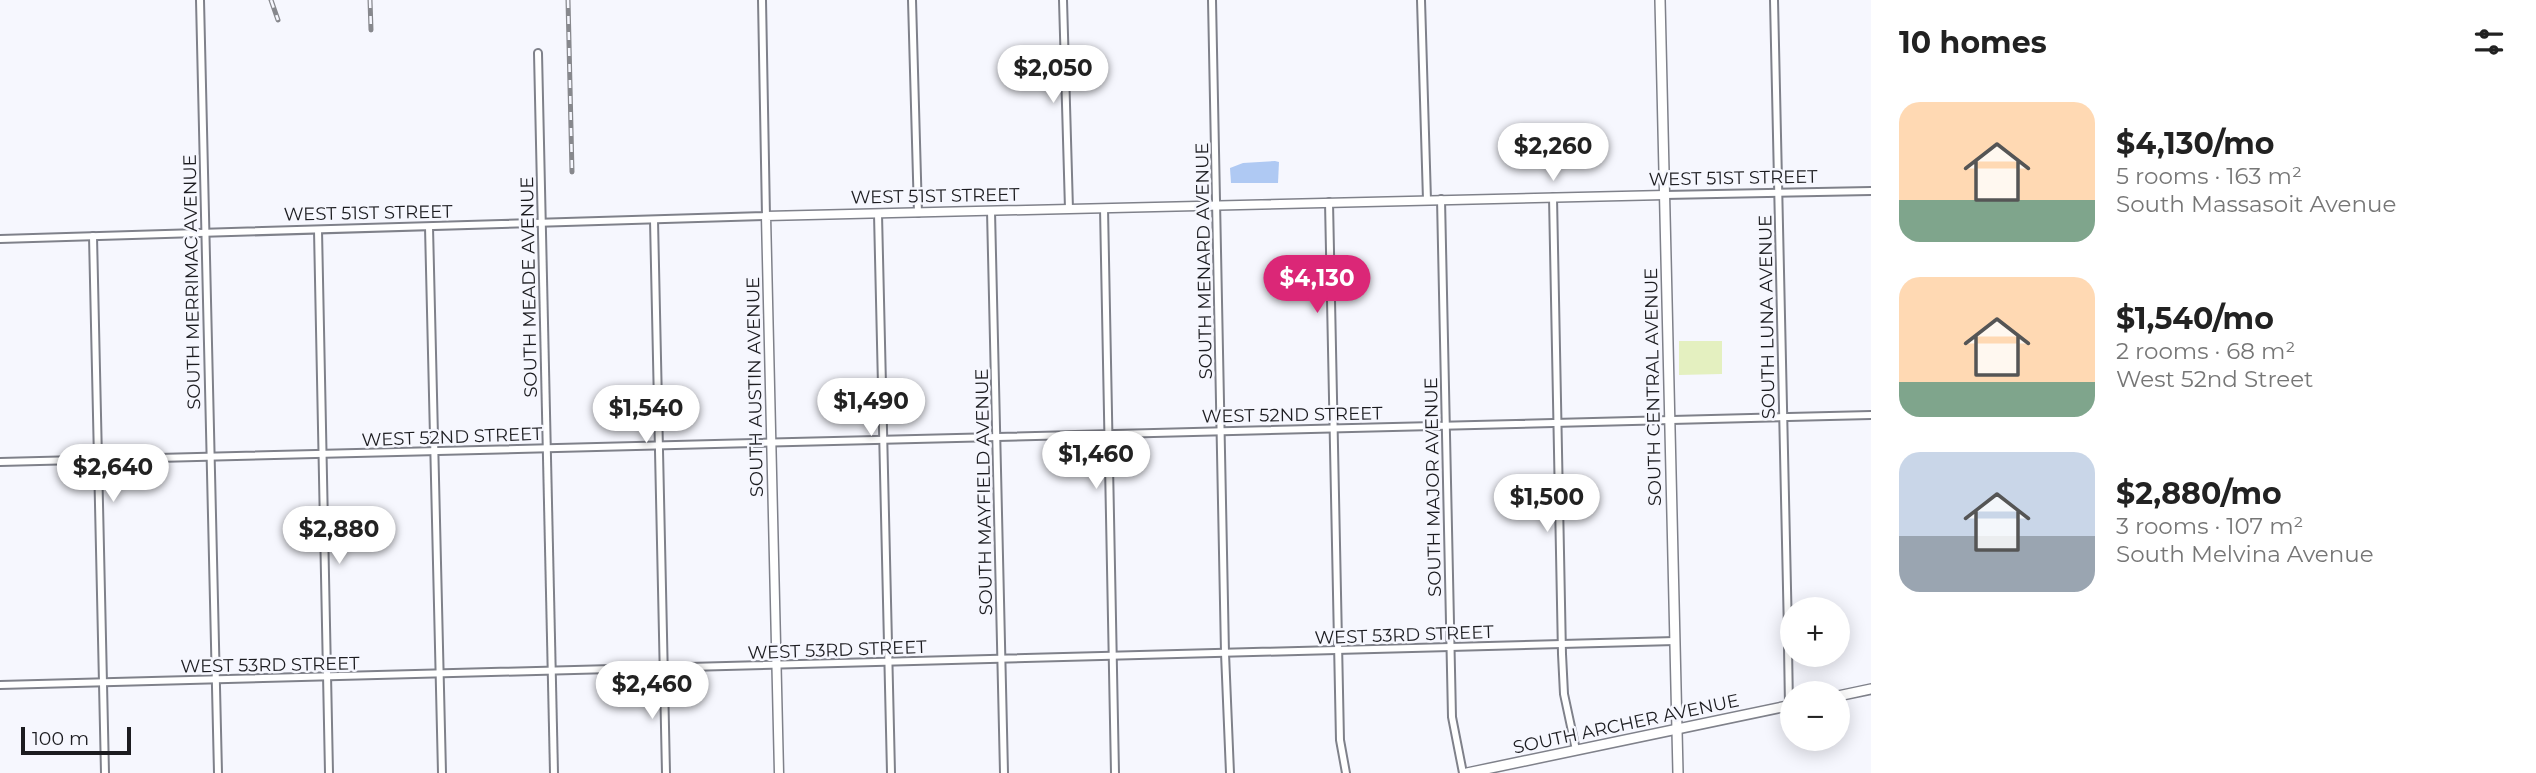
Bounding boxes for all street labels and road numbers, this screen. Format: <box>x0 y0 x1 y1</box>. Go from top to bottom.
street label: SOUTH MENARD AVENUE <box>1191 142 1217 380</box>
street label: SOUTH MERRIMAC AVENUE <box>179 154 205 410</box>
street label: WEST 51ST STREET <box>1648 166 1818 190</box>
street label: SOUTH MEADE AVENUE <box>516 176 542 398</box>
street label: WEST 51ST STREET <box>850 184 1020 208</box>
street label: WEST 51ST STREET <box>283 201 453 225</box>
street label: SOUTH LUNA AVENUE <box>1754 215 1780 419</box>
street label: SOUTH CENTRAL AVENUE <box>1640 268 1666 506</box>
street label: SOUTH AUSTIN AVENUE <box>742 277 768 497</box>
street label: SOUTH MAYFIELD AVENUE <box>971 368 997 616</box>
street label: SOUTH MAJOR AVENUE <box>1420 377 1446 597</box>
street label: WEST 52ND STREET <box>1201 402 1383 428</box>
street label: WEST 52ND STREET <box>361 423 543 451</box>
street label: WEST 53RD STREET <box>1314 621 1495 649</box>
street label: WEST 53RD STREET <box>747 636 928 664</box>
street label: WEST 53RD STREET <box>180 652 360 678</box>
street label: SOUTH ARCHER AVENUE <box>1511 689 1741 759</box>

